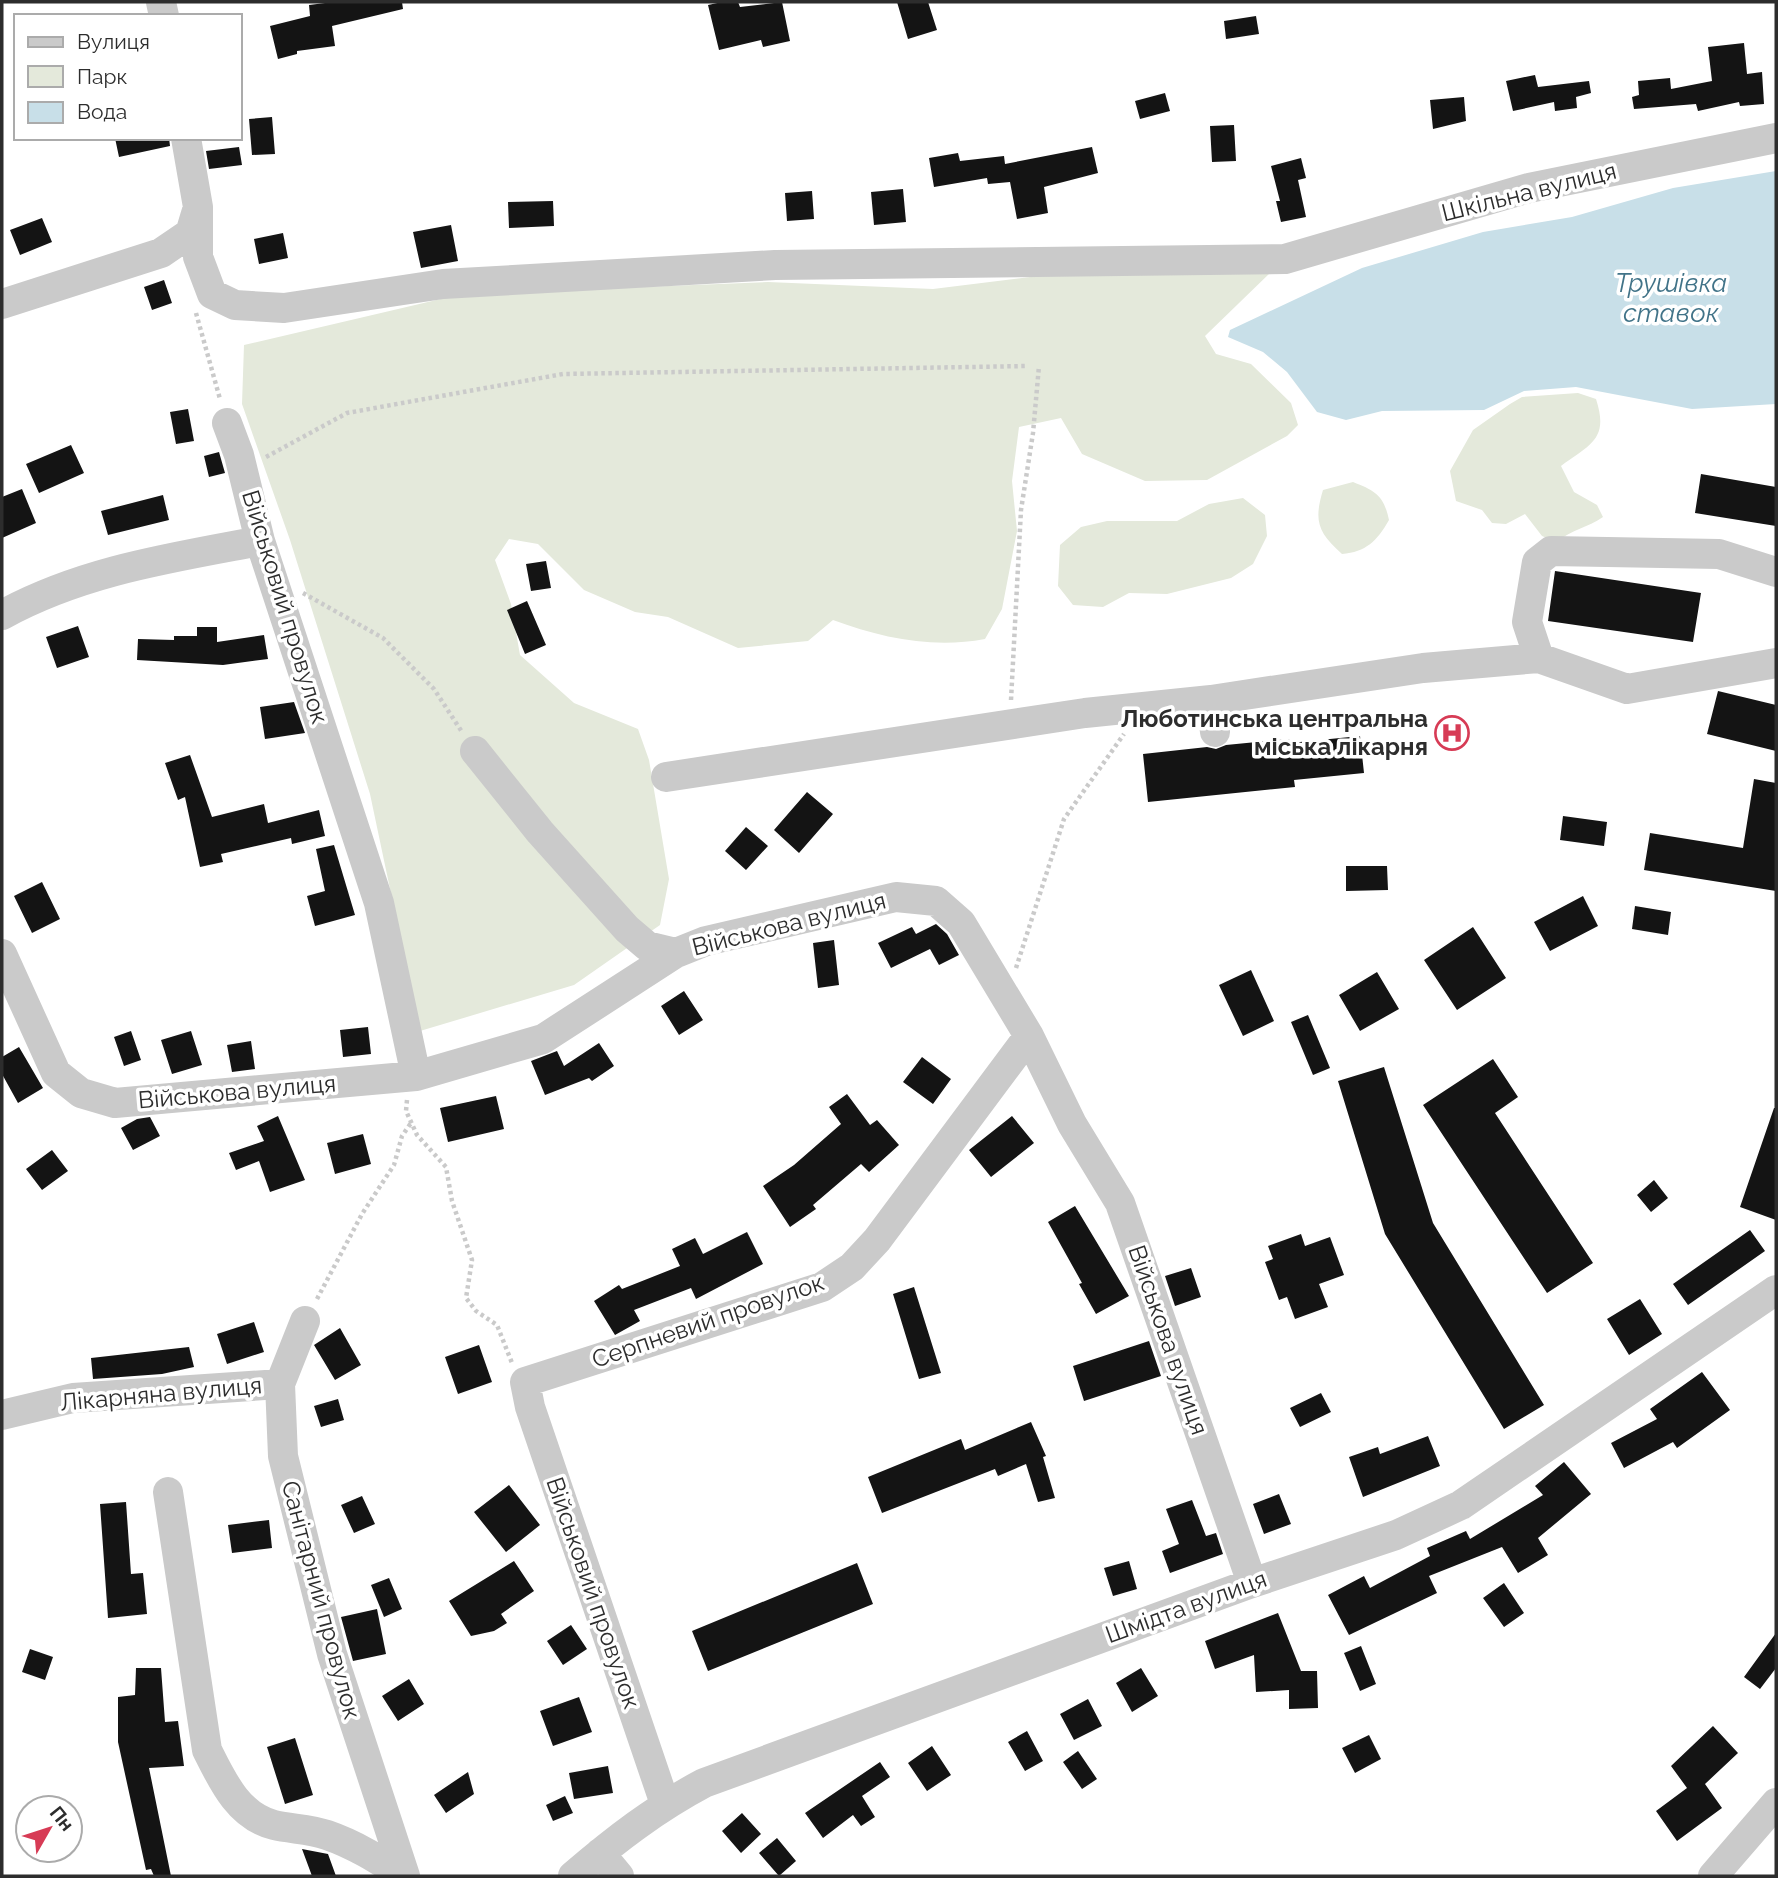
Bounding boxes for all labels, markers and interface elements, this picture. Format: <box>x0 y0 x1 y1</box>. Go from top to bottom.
legend <box>14 14 242 140</box>
text: Вулиця <box>77 29 150 54</box>
text: Парк <box>77 64 127 89</box>
text: Вода <box>77 99 127 124</box>
street label: Шкільна вулиця <box>1438 156 1619 227</box>
water label: Трушівка ставок <box>1615 268 1727 328</box>
street label: Військовий провулок <box>236 486 335 727</box>
place label: Люботинська центральна міська лікарня <box>1121 704 1428 761</box>
hospital icon: Люботинська центральна міська лікарня <box>1433 714 1471 752</box>
street label: Військова вулиця <box>689 885 889 962</box>
street label: Військова вулиця <box>137 1068 337 1115</box>
street label: Військова вулиця <box>1122 1241 1215 1438</box>
street label: Серпневий провулок <box>588 1267 828 1374</box>
street label: Лікарняна вулиця <box>59 1370 263 1417</box>
street label: Військовий провулок <box>540 1473 647 1712</box>
street label: Санітарний провулок <box>276 1477 367 1722</box>
street label: Шмідта вулиця <box>1101 1564 1270 1649</box>
north arrow <box>14 1794 84 1864</box>
text: Пн <box>46 1802 79 1835</box>

